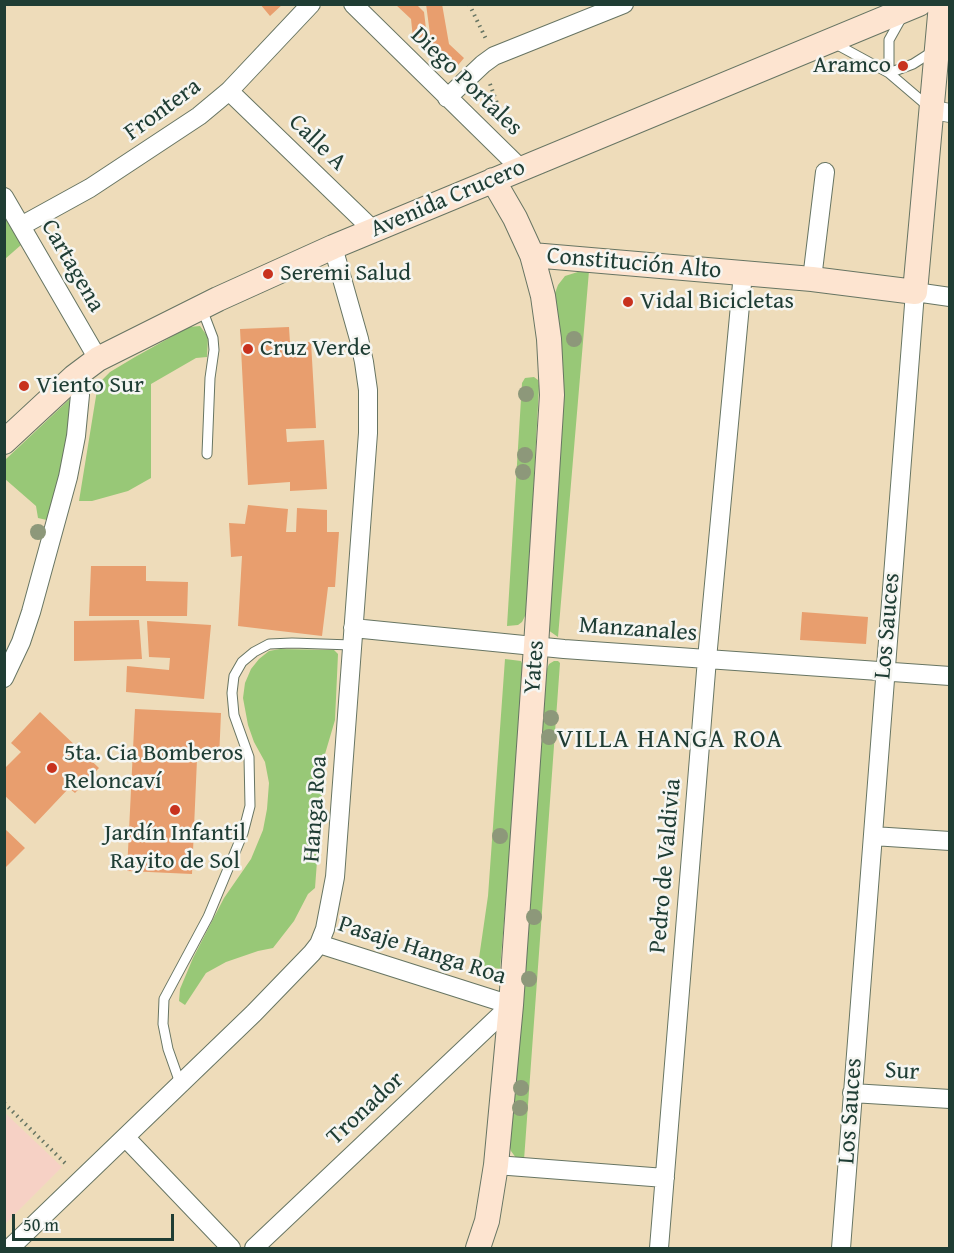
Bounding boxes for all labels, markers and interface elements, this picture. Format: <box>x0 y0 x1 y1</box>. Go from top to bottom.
street label: Diego Portales <box>404 21 528 143</box>
place label: Aramco <box>813 52 891 80</box>
marker: Aramco <box>896 59 910 73</box>
street label: Frontera <box>119 73 207 147</box>
street label: Calle A <box>282 109 352 177</box>
street label: Avenida Crucero <box>366 153 530 245</box>
street label: Cartagena <box>34 215 110 317</box>
street label: Constitución Alto <box>545 242 723 286</box>
place label: Seremi Salud <box>280 260 411 288</box>
marker: Seremi Salud <box>261 267 275 281</box>
place label: Vidal Bicicletas <box>640 288 794 316</box>
marker: Vidal Bicicletas <box>621 295 635 309</box>
place label: Cruz Verde <box>260 335 371 363</box>
marker: Cruz Verde <box>241 342 255 356</box>
place label: Viento Sur <box>36 372 144 400</box>
marker: Viento Sur <box>17 379 31 393</box>
street label: Los Sauces <box>869 572 907 680</box>
street label: Manzanales <box>578 611 698 649</box>
street label: Yates <box>519 639 551 695</box>
district label: VILLA HANGA ROA <box>557 724 783 756</box>
place label: 5ta. Cia Bomberos Reloncaví <box>64 740 243 796</box>
street label: Hanga Roa <box>298 755 334 863</box>
marker: 5ta. Cia Bomberos Reloncaví <box>45 761 59 775</box>
street label: Pedro de Valdivia <box>644 777 688 955</box>
marker: Jardín Infantil Rayito de Sol <box>168 803 182 817</box>
place label: Jardín Infantil Rayito de Sol <box>104 820 246 876</box>
street label: Pasaje Hanga Roa <box>334 910 510 992</box>
street label: Los Sauces <box>833 1057 869 1165</box>
street label: Sur <box>884 1057 920 1087</box>
street label: Tronador <box>321 1066 411 1152</box>
scale bar <box>15 1202 177 1240</box>
text: 50 m <box>23 1211 59 1238</box>

